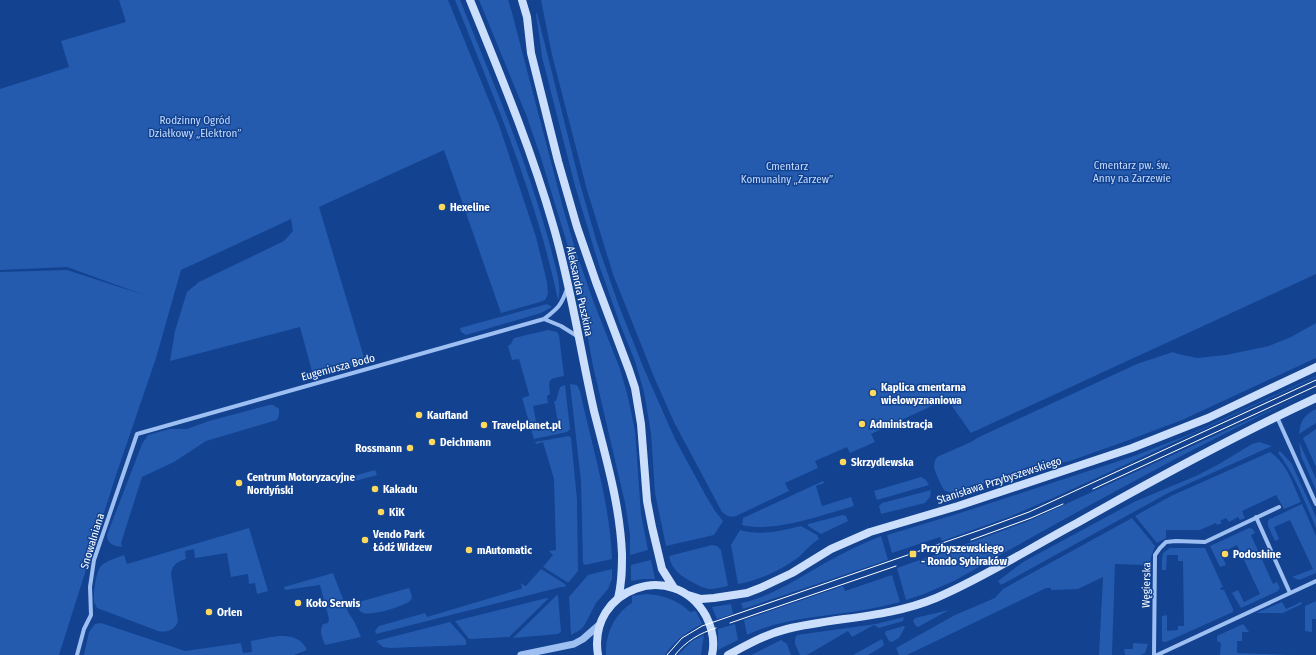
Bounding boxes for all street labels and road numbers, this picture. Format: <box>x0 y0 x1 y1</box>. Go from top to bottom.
street label: Aleksandra Puszkina <box>564 245 595 337</box>
street label: Eugeniusza Bodo <box>300 351 377 384</box>
street label: Stanisława Przybyszewskiego <box>935 454 1063 507</box>
street label: Snowalniana <box>78 512 107 571</box>
street label: Węgierska <box>1140 562 1153 608</box>

